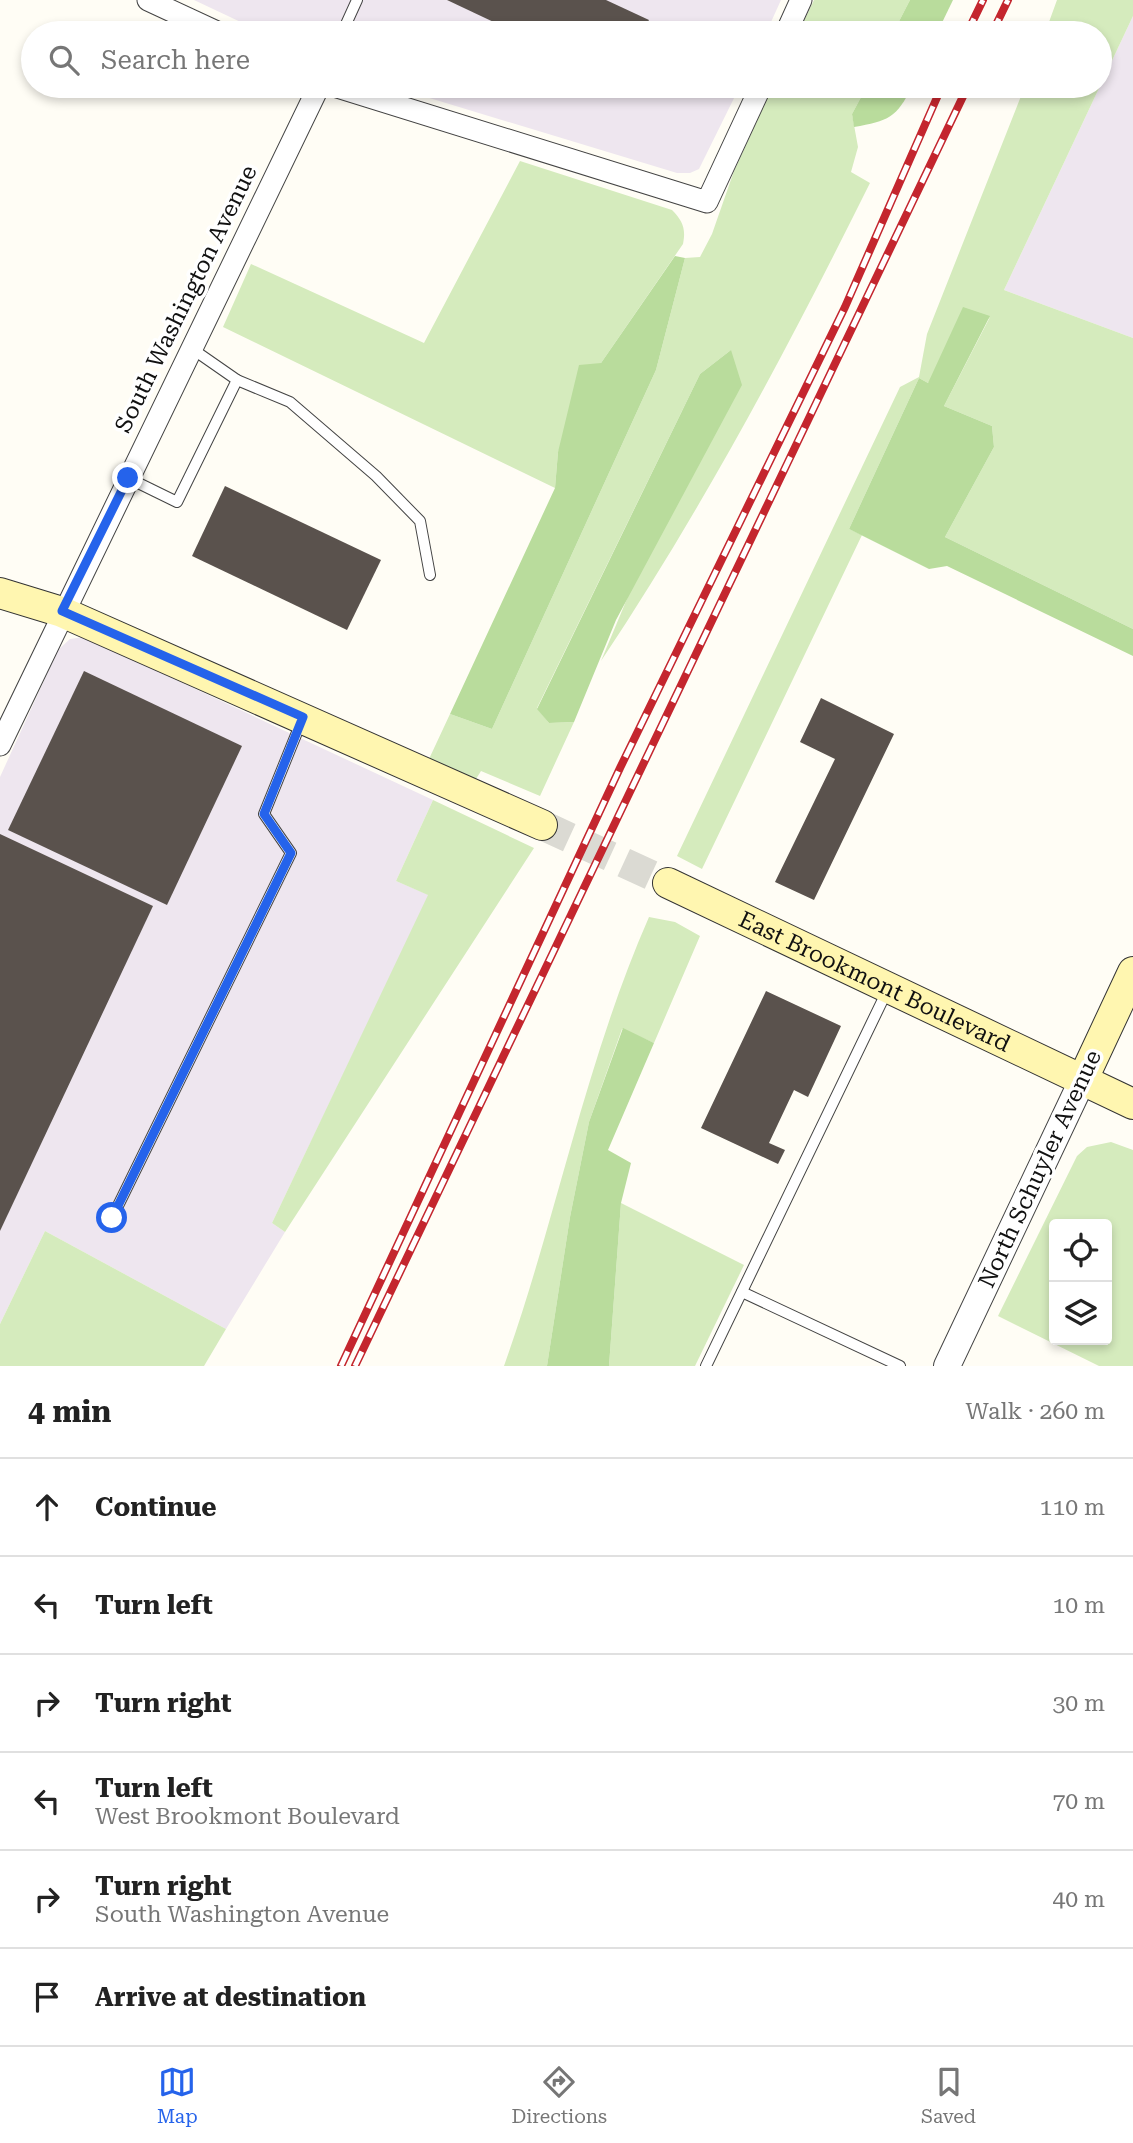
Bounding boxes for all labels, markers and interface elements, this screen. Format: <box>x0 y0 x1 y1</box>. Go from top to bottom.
search box <box>21 21 1112 98</box>
icon: search <box>45 41 83 79</box>
text: Search here <box>101 45 250 75</box>
street label: South Washington Avenue <box>109 161 263 437</box>
route end <box>112 462 143 493</box>
street label: East Brookmont Boulevard <box>735 905 1015 1057</box>
street label: North Schuyler Avenue <box>973 1046 1107 1292</box>
route start <box>96 1202 127 1233</box>
map controls <box>1049 1219 1112 1345</box>
button: locate <box>1049 1219 1112 1282</box>
button: layers <box>1049 1282 1112 1345</box>
text: 4 min <box>28 1394 111 1429</box>
text: Walk · 260 m <box>966 1398 1105 1425</box>
icon: ahead <box>28 1488 66 1526</box>
text: Continue <box>95 1492 217 1522</box>
text: 110 m <box>1040 1494 1105 1521</box>
icon: left <box>28 1586 66 1624</box>
text: Turn left <box>95 1590 213 1620</box>
text: 10 m <box>1052 1592 1105 1619</box>
icon: right <box>28 1684 66 1722</box>
text: Turn right <box>95 1688 231 1718</box>
text: 30 m <box>1052 1690 1105 1717</box>
text: Turn left <box>95 1773 213 1803</box>
icon: left <box>28 1782 66 1820</box>
text: 70 m <box>1052 1788 1105 1815</box>
text: West Brookmont Boulevard <box>95 1803 400 1830</box>
text: Turn right <box>95 1871 231 1901</box>
icon: right <box>28 1880 66 1918</box>
text: 40 m <box>1052 1886 1105 1913</box>
text: South Washington Avenue <box>95 1901 389 1928</box>
icon: arrive <box>28 1978 66 2016</box>
text: Arrive at destination <box>95 1982 366 2012</box>
tab: Map <box>157 2063 198 2128</box>
tab: Directions <box>511 2063 607 2128</box>
tab: Saved <box>921 2063 976 2128</box>

